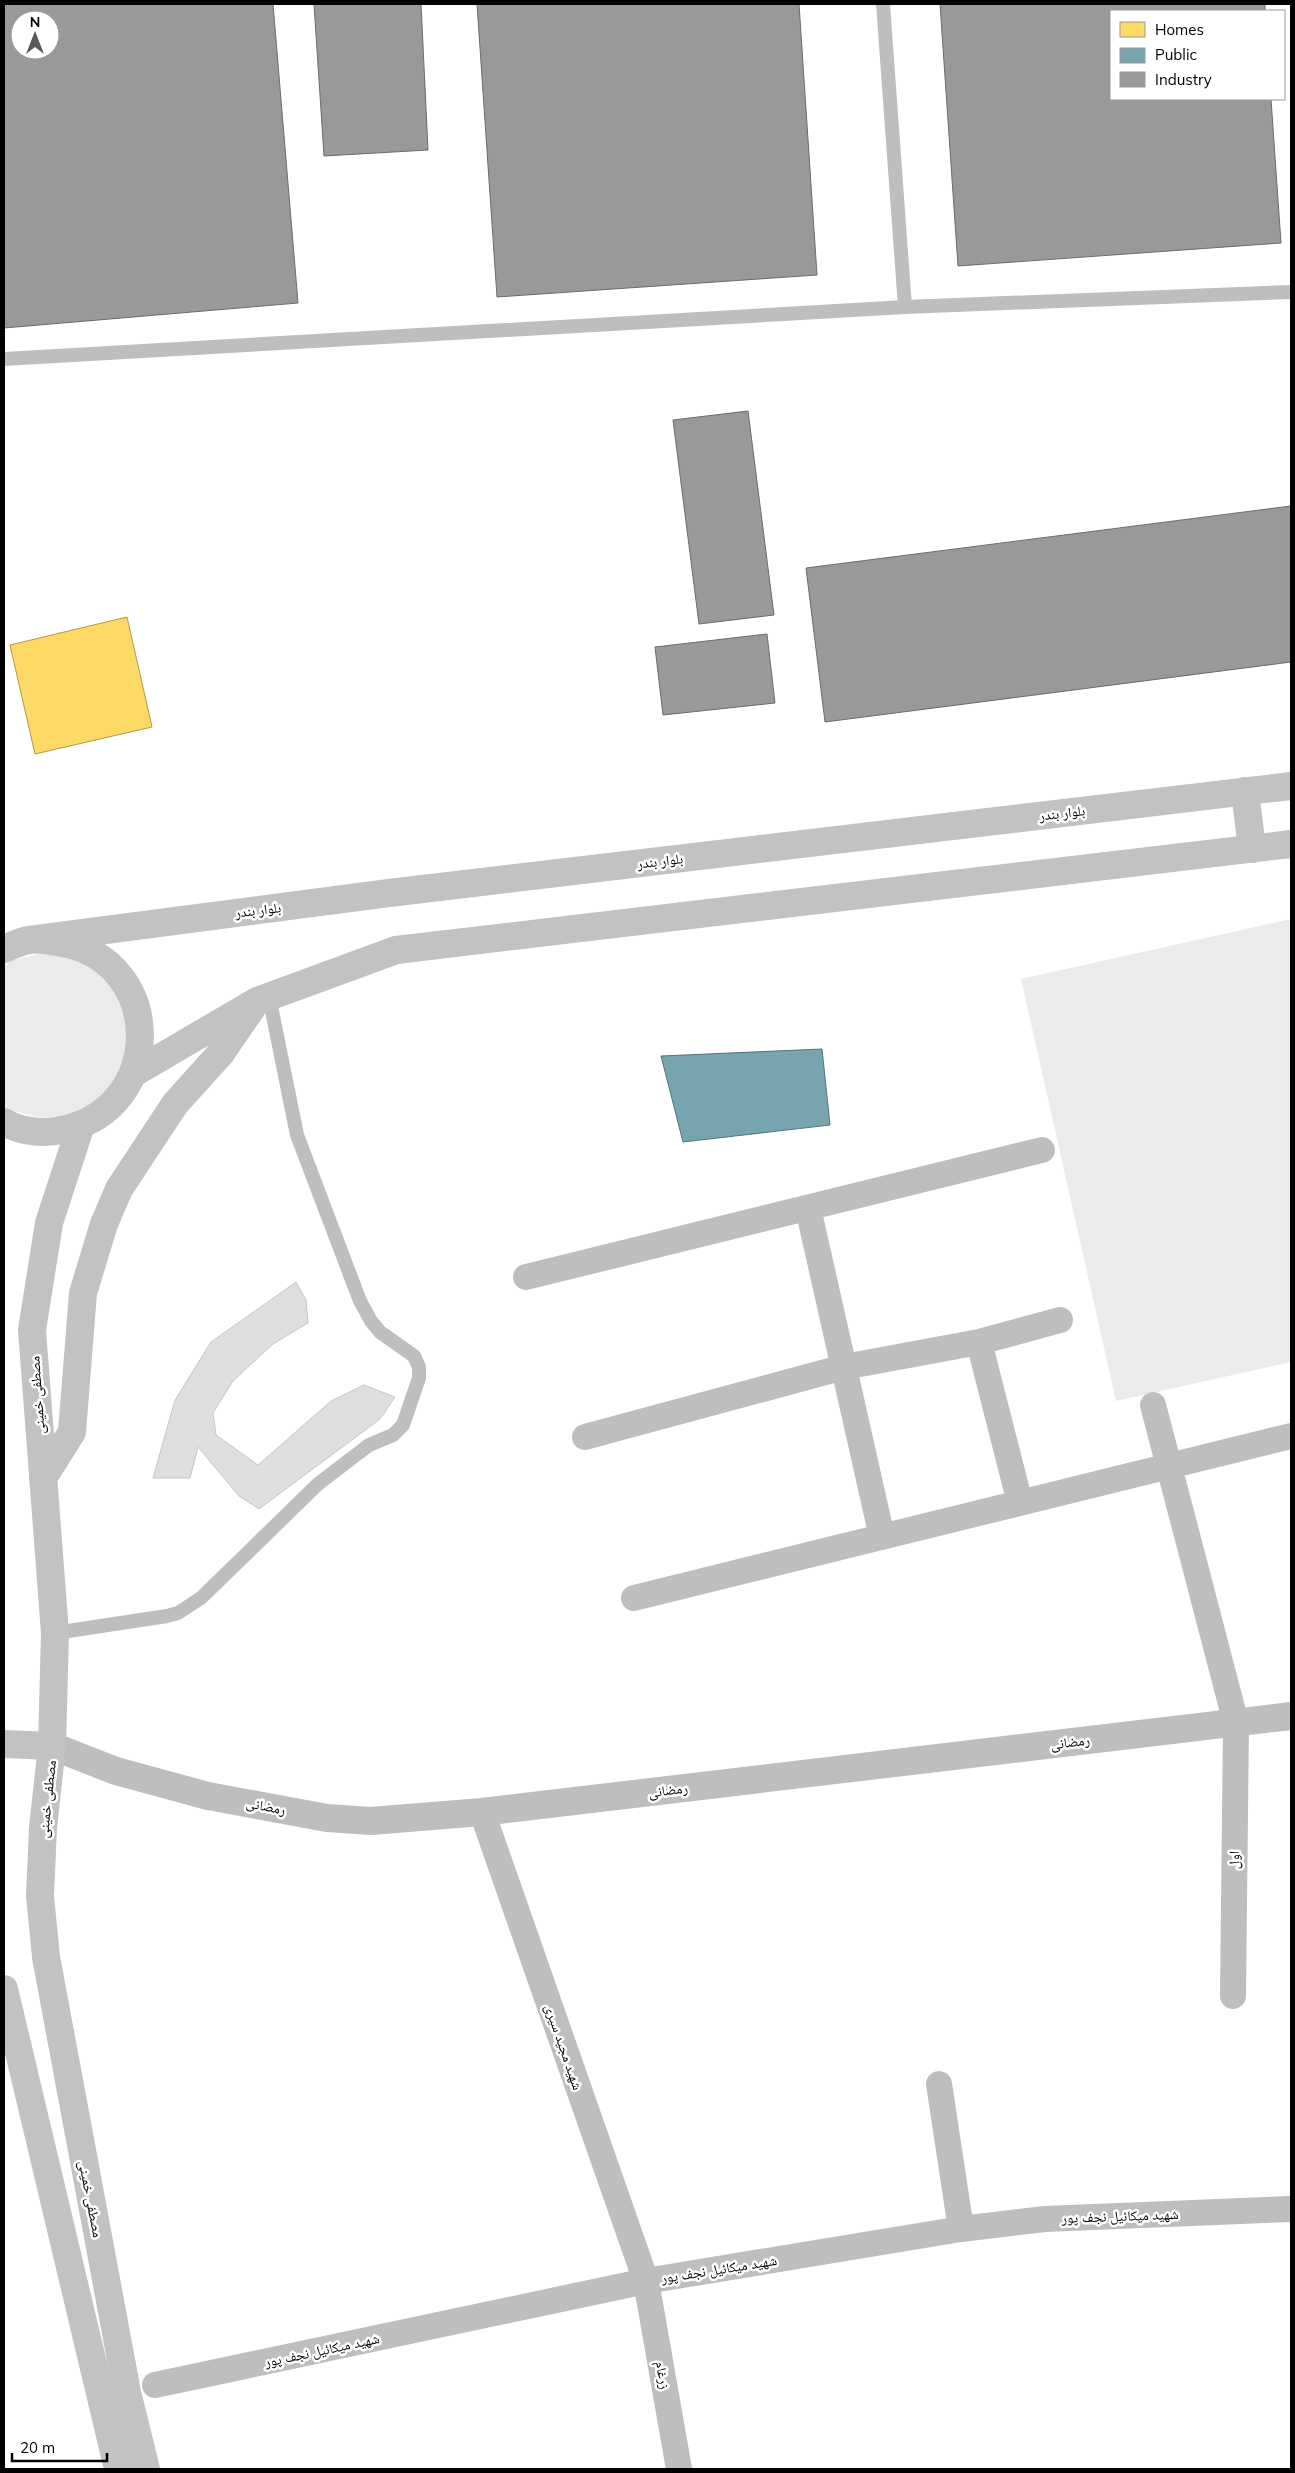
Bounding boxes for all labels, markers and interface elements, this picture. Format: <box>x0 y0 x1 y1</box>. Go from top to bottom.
north arrow <box>10 10 60 60</box>
legend <box>1110 10 1285 100</box>
text: N <box>30 13 40 31</box>
text: Homes <box>1155 20 1204 39</box>
text: Public <box>1155 45 1197 64</box>
text: Industry <box>1155 70 1212 89</box>
street label: بلوار بندر <box>1037 801 1086 825</box>
street label: بلوار بندر <box>635 849 684 873</box>
street label: بلوار بندر <box>233 898 282 922</box>
street label: مصطفی خمینی <box>25 1355 49 1435</box>
street label: رمضانی <box>1049 1731 1091 1753</box>
street label: مصطفی خمینی <box>34 1759 60 1839</box>
street label: رمضانی <box>647 1779 689 1801</box>
street label: رمضانی <box>245 1793 287 1819</box>
street label: اول <box>1225 1851 1243 1869</box>
street label: شهید مجید سیری <box>541 2002 587 2092</box>
street label: مصطفی خمینی <box>75 2159 107 2239</box>
street label: شهید میکائیل نجف پور <box>1060 2205 1179 2227</box>
street label: شهید میکائیل نجف پور <box>659 2251 778 2287</box>
street label: شهید میکائیل نجف پور <box>262 2329 381 2371</box>
street label: زرغام <box>651 2360 674 2391</box>
scale bar <box>12 2430 108 2462</box>
text: 20 m <box>20 2438 55 2457</box>

